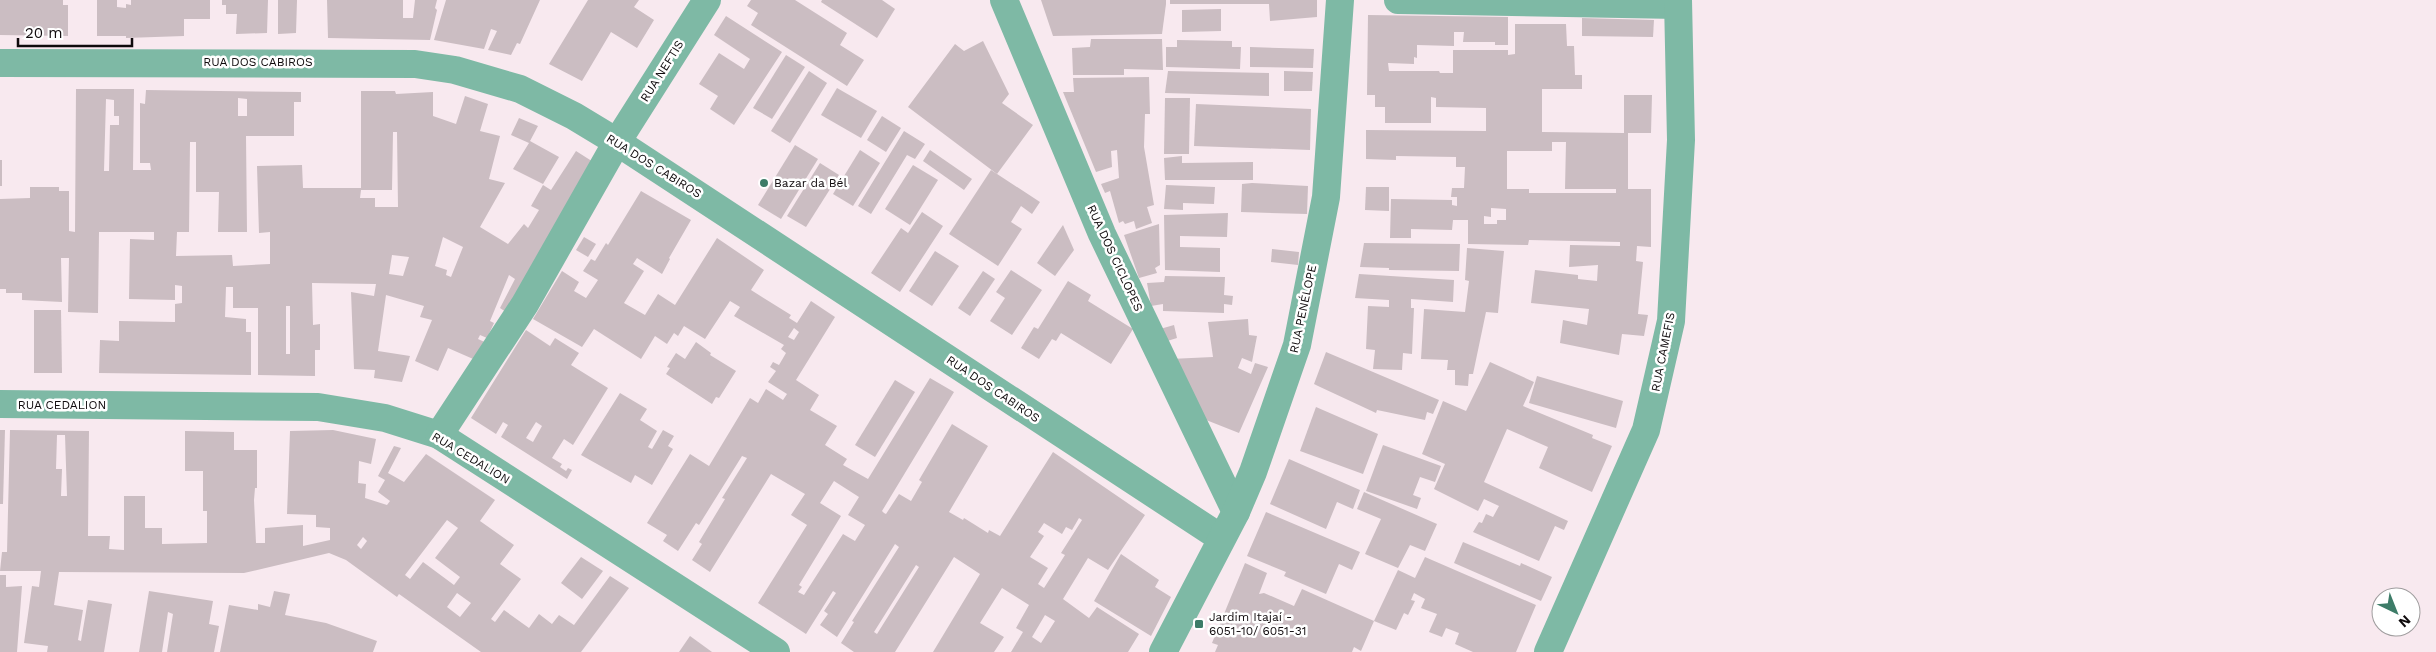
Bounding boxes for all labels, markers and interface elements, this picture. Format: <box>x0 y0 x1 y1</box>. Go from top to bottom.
scale bar <box>18 15 131 47</box>
text: 20 m <box>25 24 63 42</box>
street label: RUA NEFTIS <box>638 38 686 104</box>
street label: RUA DOS CABIROS <box>203 55 313 69</box>
street label: RUA DOS CABIROS <box>604 131 704 201</box>
place label: Bazar da Bél <box>774 176 847 190</box>
marker: Bazar da Bél <box>758 177 770 189</box>
street label: RUA DOS CICLOPES <box>1084 203 1146 313</box>
street label: RUA PENÉLOPE <box>1287 263 1319 354</box>
street label: RUA CAMEFIS <box>1648 311 1678 393</box>
street label: RUA DOS CABIROS <box>944 353 1042 425</box>
street label: RUA CEDALION <box>18 398 106 412</box>
street label: RUA CEDALION <box>429 429 513 487</box>
north arrow <box>2371 587 2421 637</box>
place label: Jardim Itajaí - 6051-10/ 6051-31 <box>1209 610 1306 638</box>
text: N <box>2396 612 2414 631</box>
marker: Jardim Itajaí - 6051-10/ 6051-31 <box>1193 618 1205 630</box>

